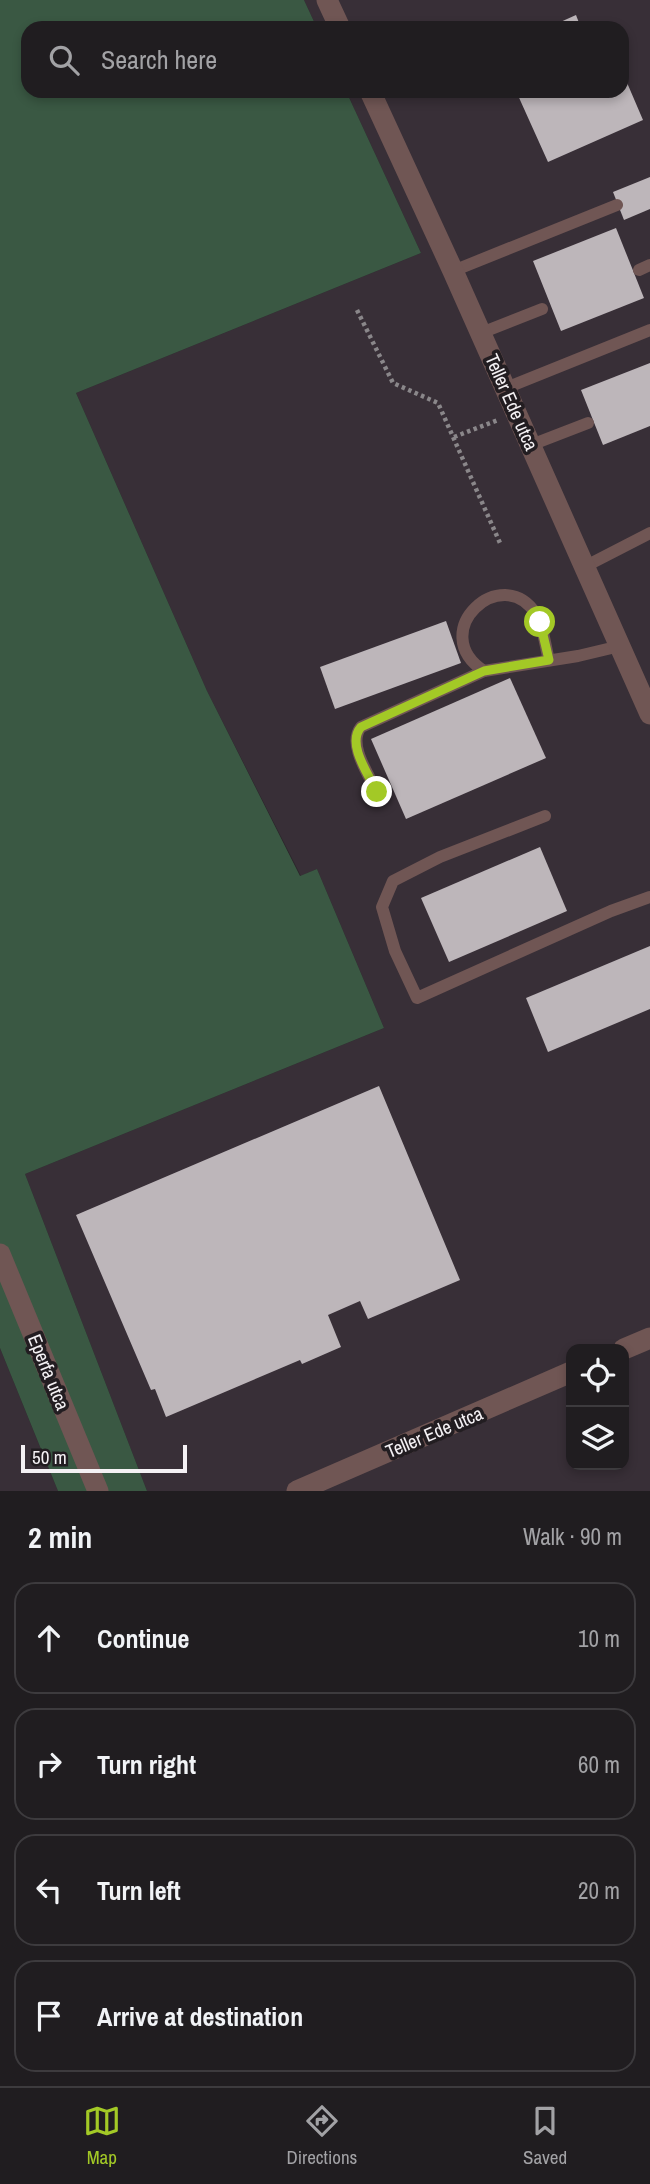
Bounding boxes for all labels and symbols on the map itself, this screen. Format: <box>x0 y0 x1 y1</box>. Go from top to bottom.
street label: Teller Ede utca <box>479 350 545 455</box>
route start <box>524 606 555 637</box>
route end <box>361 776 392 807</box>
street label: Eperfa utca <box>22 1330 76 1414</box>
street label: Teller Ede utca <box>381 1400 487 1464</box>
scale bar <box>21 1442 187 1474</box>

